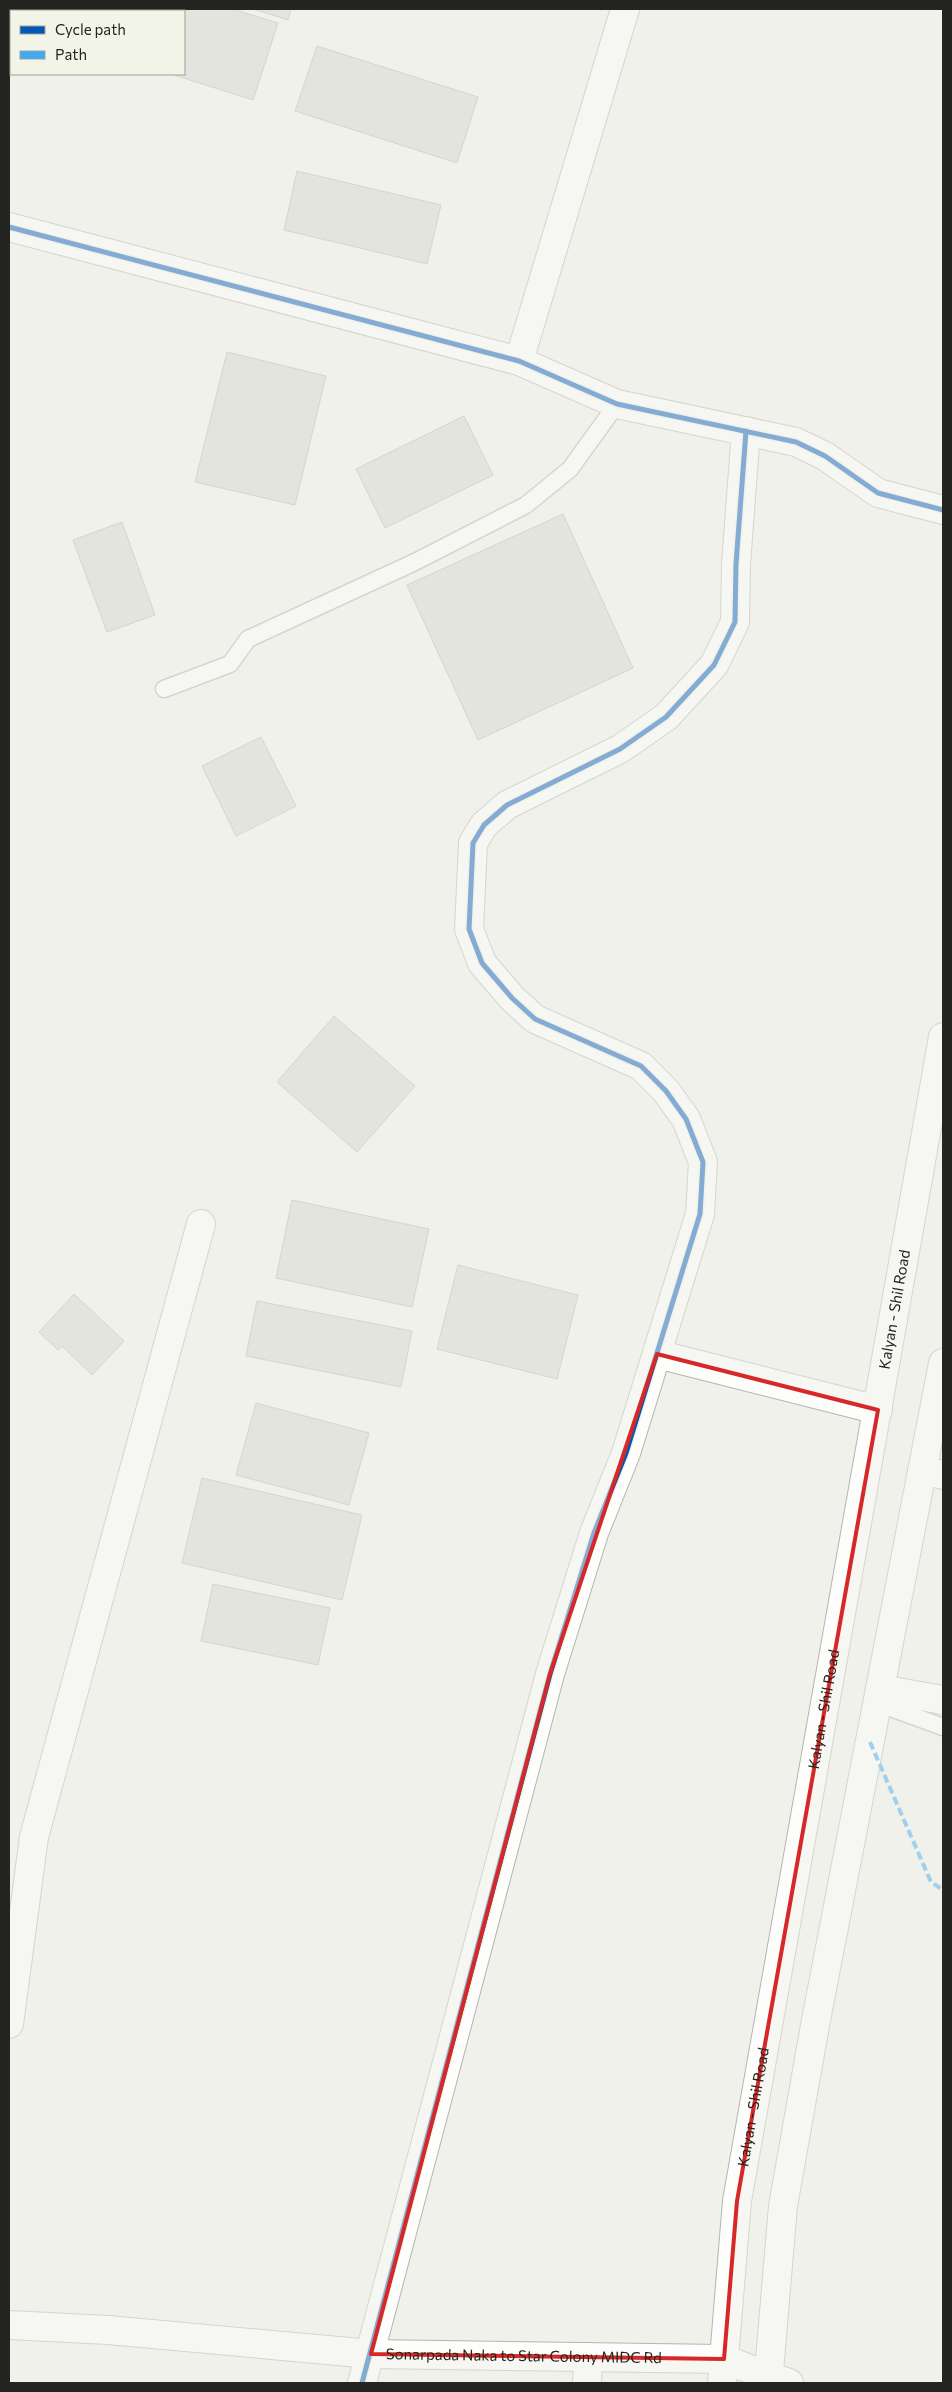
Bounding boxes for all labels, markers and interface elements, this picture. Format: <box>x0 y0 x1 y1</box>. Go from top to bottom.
legend <box>10 10 185 75</box>
text: Cycle path <box>55 20 126 38</box>
text: Path <box>55 45 87 63</box>
street label: Kalyan - Shil Road <box>874 1248 913 1370</box>
street label: Kalyan - Shil Road <box>804 1648 842 1770</box>
street label: Kalyan - Shil Road <box>733 2046 772 2168</box>
street label: Sonarpada Naka to Star Colony MIDC Rd <box>386 2344 662 2366</box>

